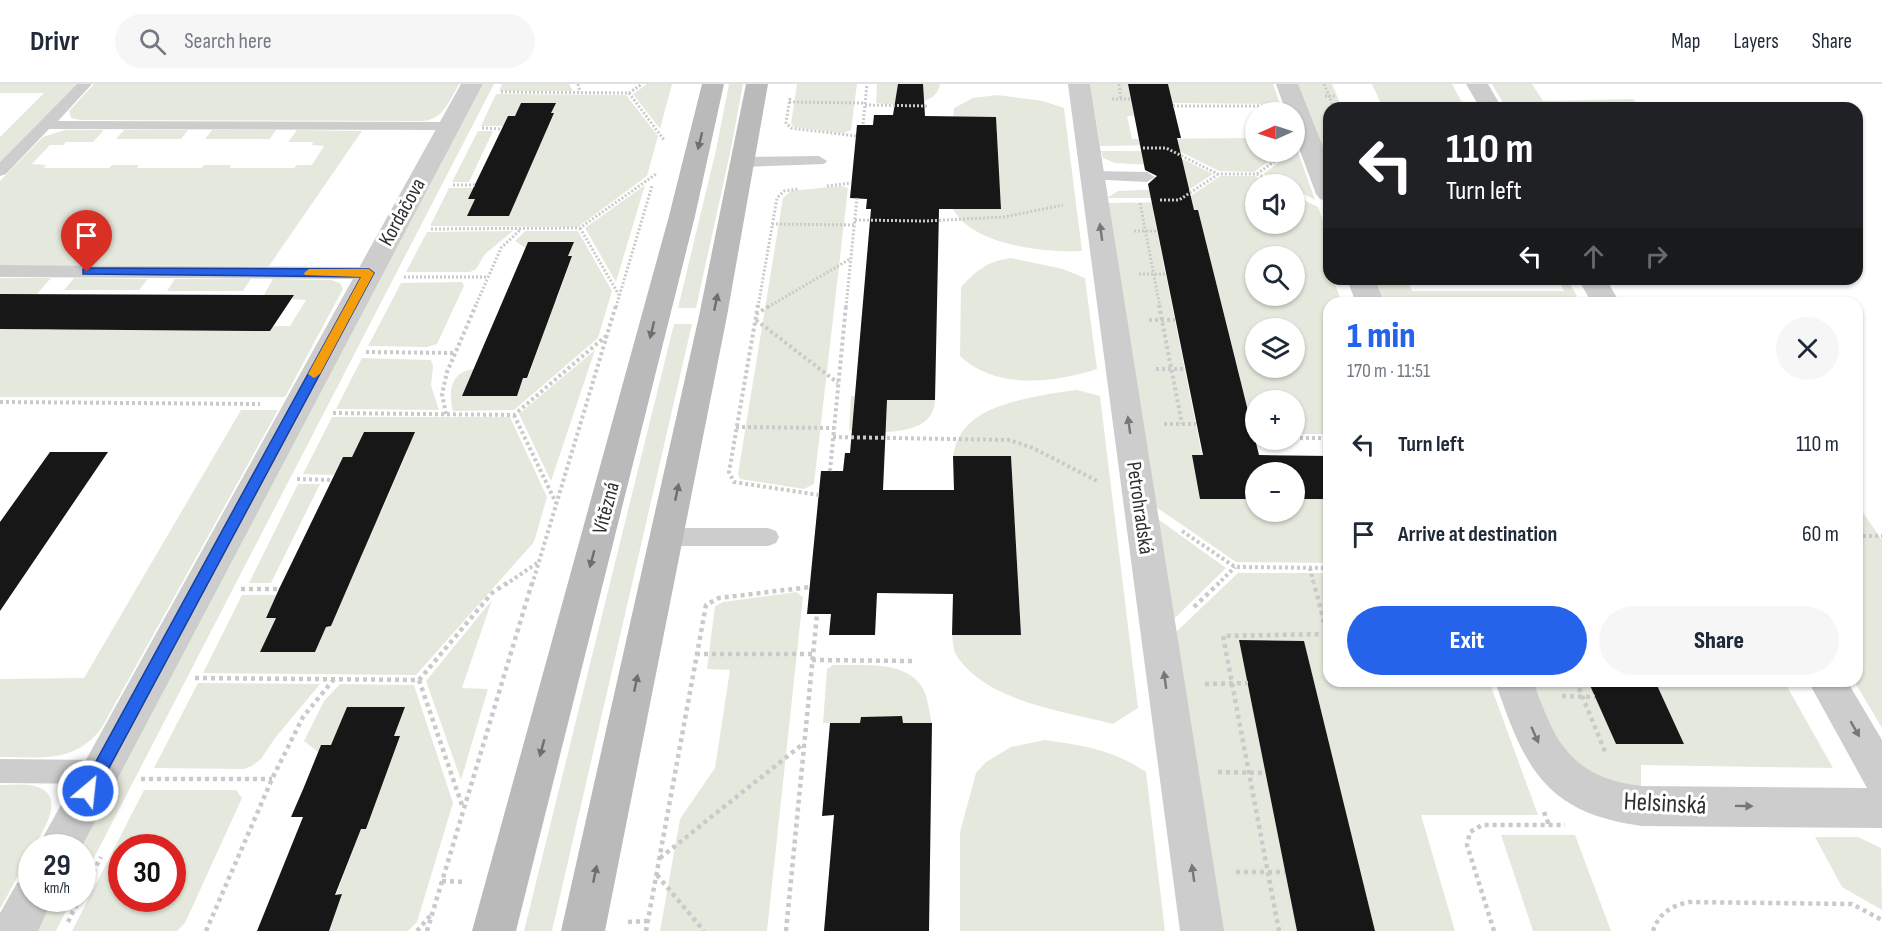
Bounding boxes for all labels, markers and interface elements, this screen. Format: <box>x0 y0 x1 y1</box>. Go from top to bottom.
search box <box>115 14 535 68</box>
text: Drivr <box>30 25 79 58</box>
icon: search <box>136 25 169 58</box>
text: Search here <box>184 28 272 55</box>
text: Map <box>1671 29 1700 54</box>
text: Layers <box>1733 29 1779 54</box>
text: Share <box>1812 29 1852 54</box>
north arrow <box>1245 102 1305 162</box>
map controls <box>1245 102 1305 522</box>
text: 110 m <box>1446 124 1533 175</box>
icon: left <box>1347 126 1425 204</box>
one-way arrow <box>695 132 705 150</box>
street label: Kordačova <box>373 174 431 250</box>
button: sound <box>1245 174 1305 234</box>
text: Turn left <box>1446 175 1522 207</box>
pin <box>61 210 112 272</box>
icon: arrive <box>70 219 103 252</box>
one-way arrow <box>1096 222 1105 241</box>
icon: left <box>1514 240 1547 273</box>
icon: ahead <box>1577 240 1610 273</box>
icon: right <box>1640 240 1673 273</box>
button: search <box>1245 246 1305 306</box>
one-way arrow <box>712 292 721 311</box>
text: 1 min <box>1347 315 1415 358</box>
button: close <box>1776 317 1839 380</box>
button: layers <box>1245 318 1305 378</box>
one-way arrow <box>647 321 657 339</box>
text: 170 m · 11:51 <box>1347 359 1430 383</box>
button: + <box>1245 390 1305 450</box>
one-way arrow <box>1124 415 1133 434</box>
icon: left <box>1347 428 1380 461</box>
text: Turn left <box>1398 431 1464 458</box>
text: 110 m <box>1796 431 1839 458</box>
street label: Petrohradská <box>1121 460 1159 556</box>
button: − <box>1245 462 1305 522</box>
street label: Vítězná <box>587 479 625 537</box>
one-way arrow <box>673 483 682 502</box>
icon: arrive <box>1347 518 1380 551</box>
text: Arrive at destination <box>1398 521 1557 548</box>
text: 60 m <box>1802 521 1839 548</box>
one-way arrow <box>587 550 597 568</box>
button: Exit <box>1347 606 1587 675</box>
button: Share <box>1599 606 1839 675</box>
one-way arrow <box>1161 671 1170 690</box>
one-way arrow <box>632 673 641 692</box>
one-way arrow <box>1849 721 1860 737</box>
one-way arrow <box>1530 727 1539 744</box>
one-way arrow <box>537 739 547 757</box>
position arrow <box>56 759 120 823</box>
street label: Helsinská <box>1623 786 1707 822</box>
one-way arrow <box>1734 802 1753 811</box>
speed limit sign: 30 <box>108 834 186 912</box>
text: 29 <box>43 848 71 884</box>
one-way arrow <box>591 864 600 883</box>
one-way arrow <box>1189 864 1198 883</box>
text: km/h <box>44 879 70 898</box>

